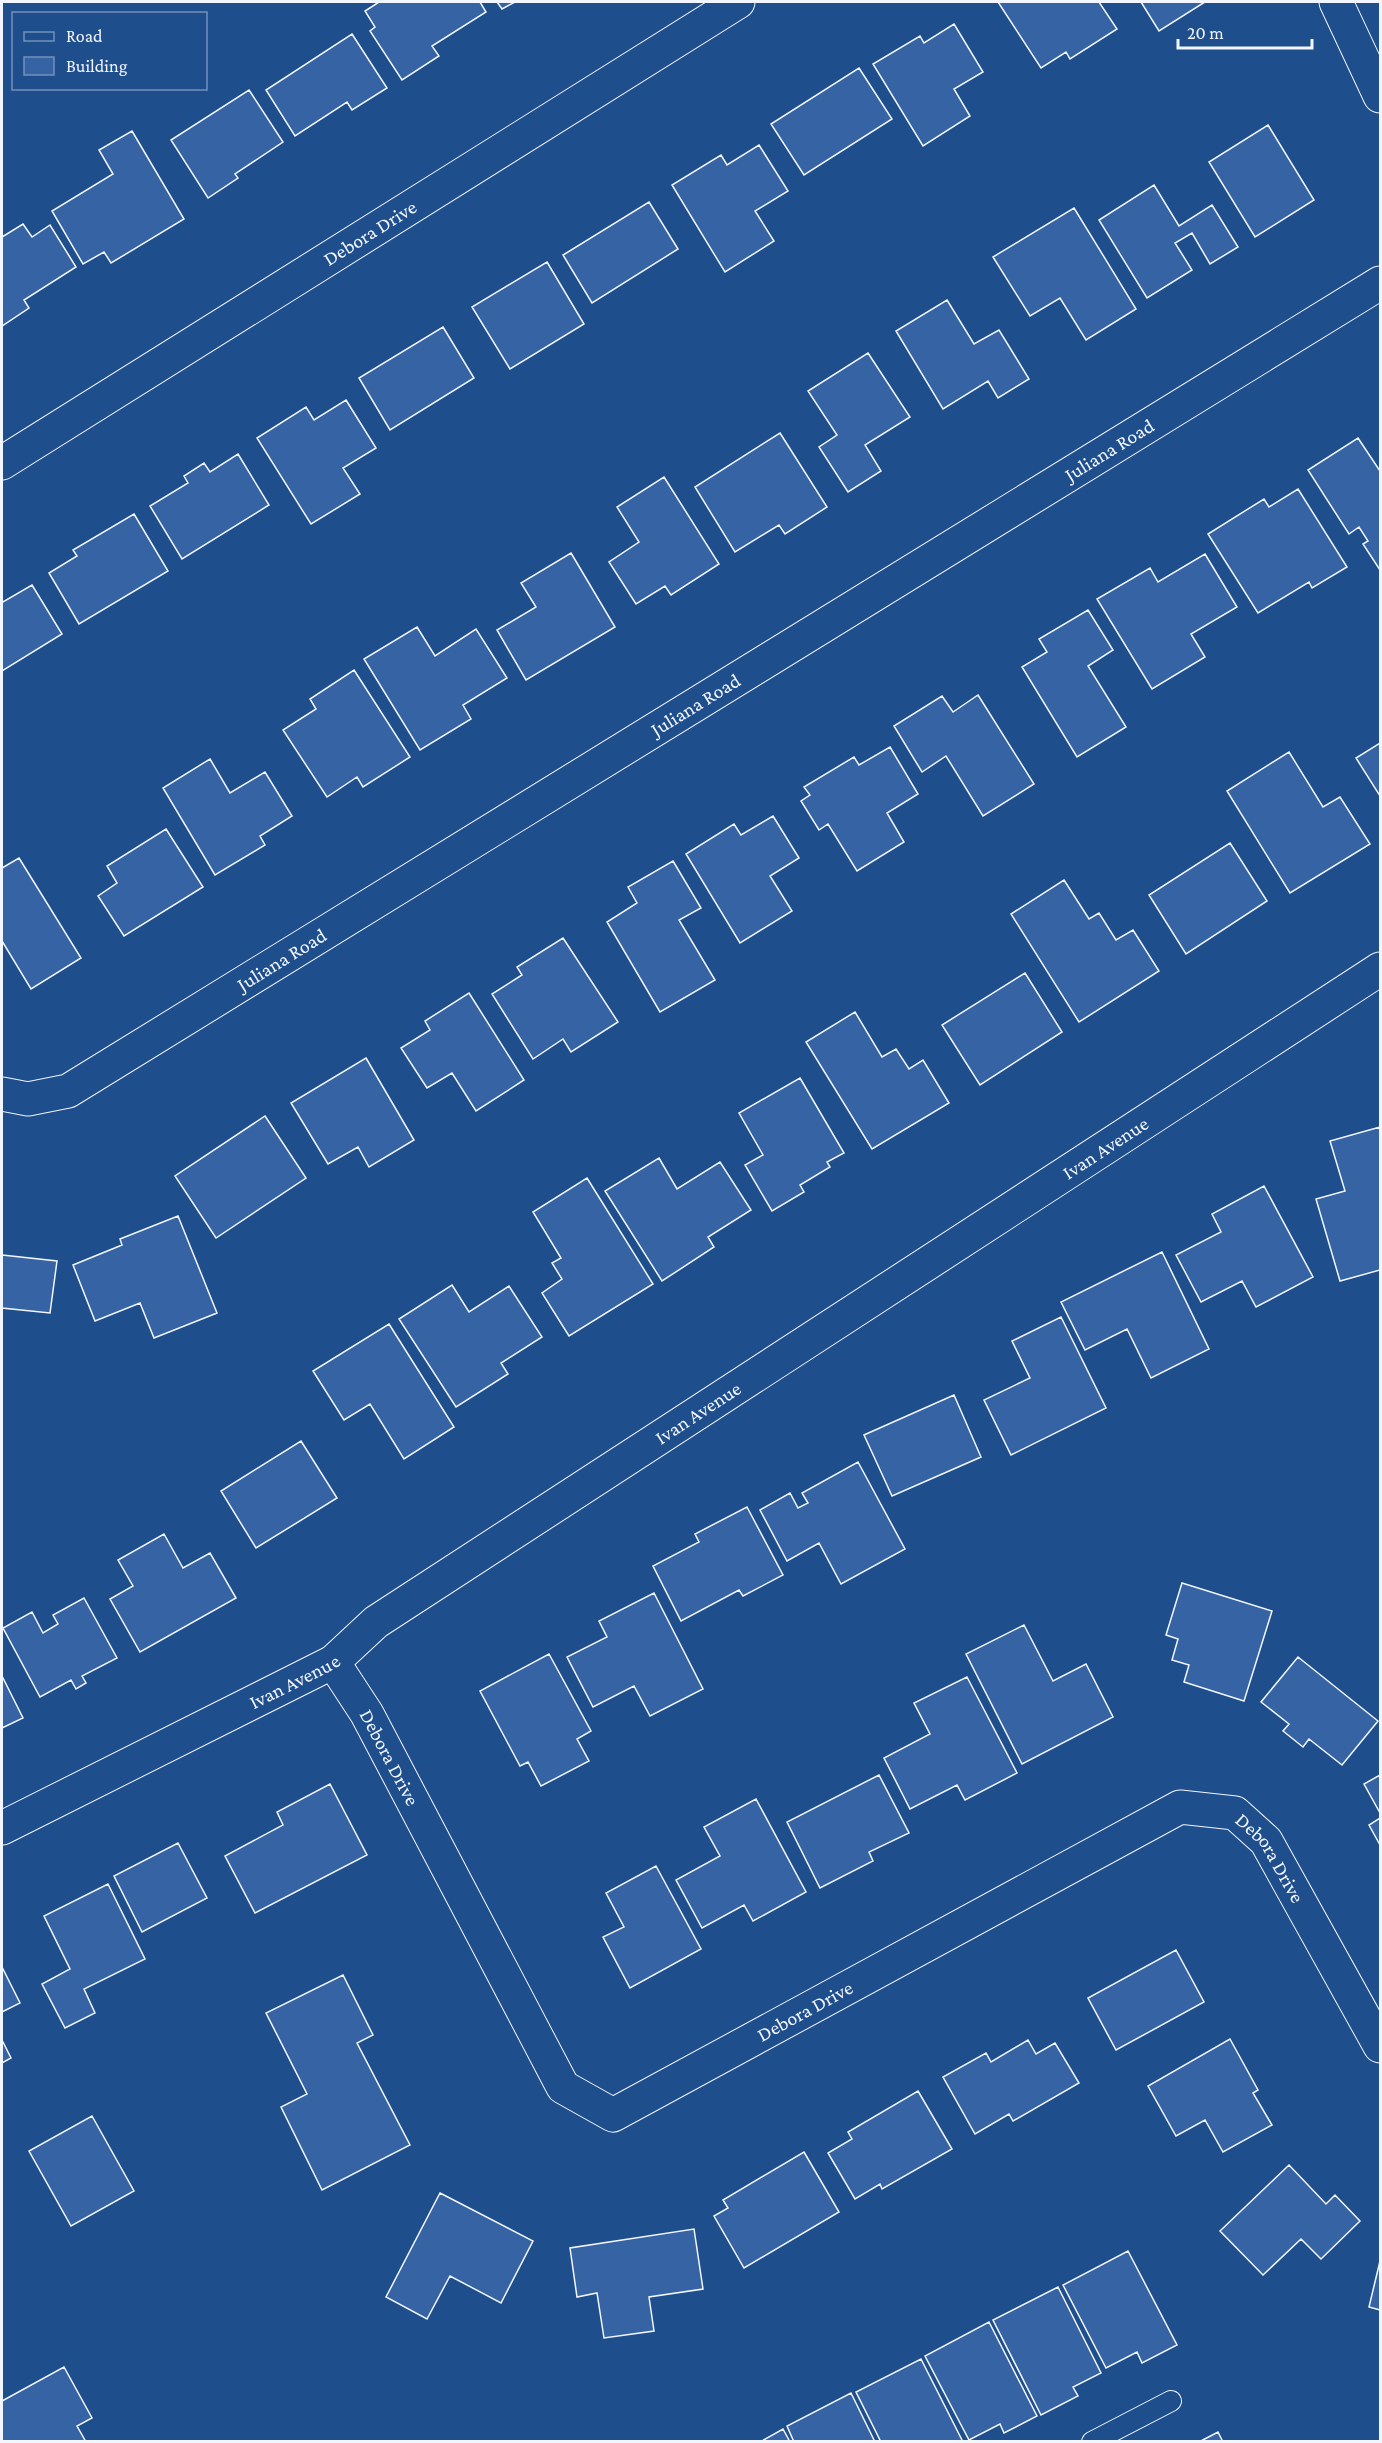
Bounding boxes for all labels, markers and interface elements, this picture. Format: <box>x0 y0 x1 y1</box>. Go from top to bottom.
legend <box>12 12 207 90</box>
scale bar <box>1178 12 1312 50</box>
text: 20 m <box>1187 23 1224 43</box>
text: Road <box>66 26 103 46</box>
text: Building <box>66 56 128 76</box>
street label: Debora Drive <box>319 195 421 270</box>
street label: Juliana Road <box>1059 414 1158 487</box>
street label: Juliana Road <box>645 669 744 742</box>
street label: Juliana Road <box>231 923 331 997</box>
street label: Ivan Avenue <box>1058 1112 1152 1184</box>
street label: Ivan Avenue <box>651 1377 745 1449</box>
street label: Ivan Avenue <box>246 1650 345 1713</box>
street label: Debora Drive <box>355 1705 424 1809</box>
street label: Debora Drive <box>1231 1808 1309 1906</box>
street label: Debora Drive <box>753 1976 857 2046</box>

